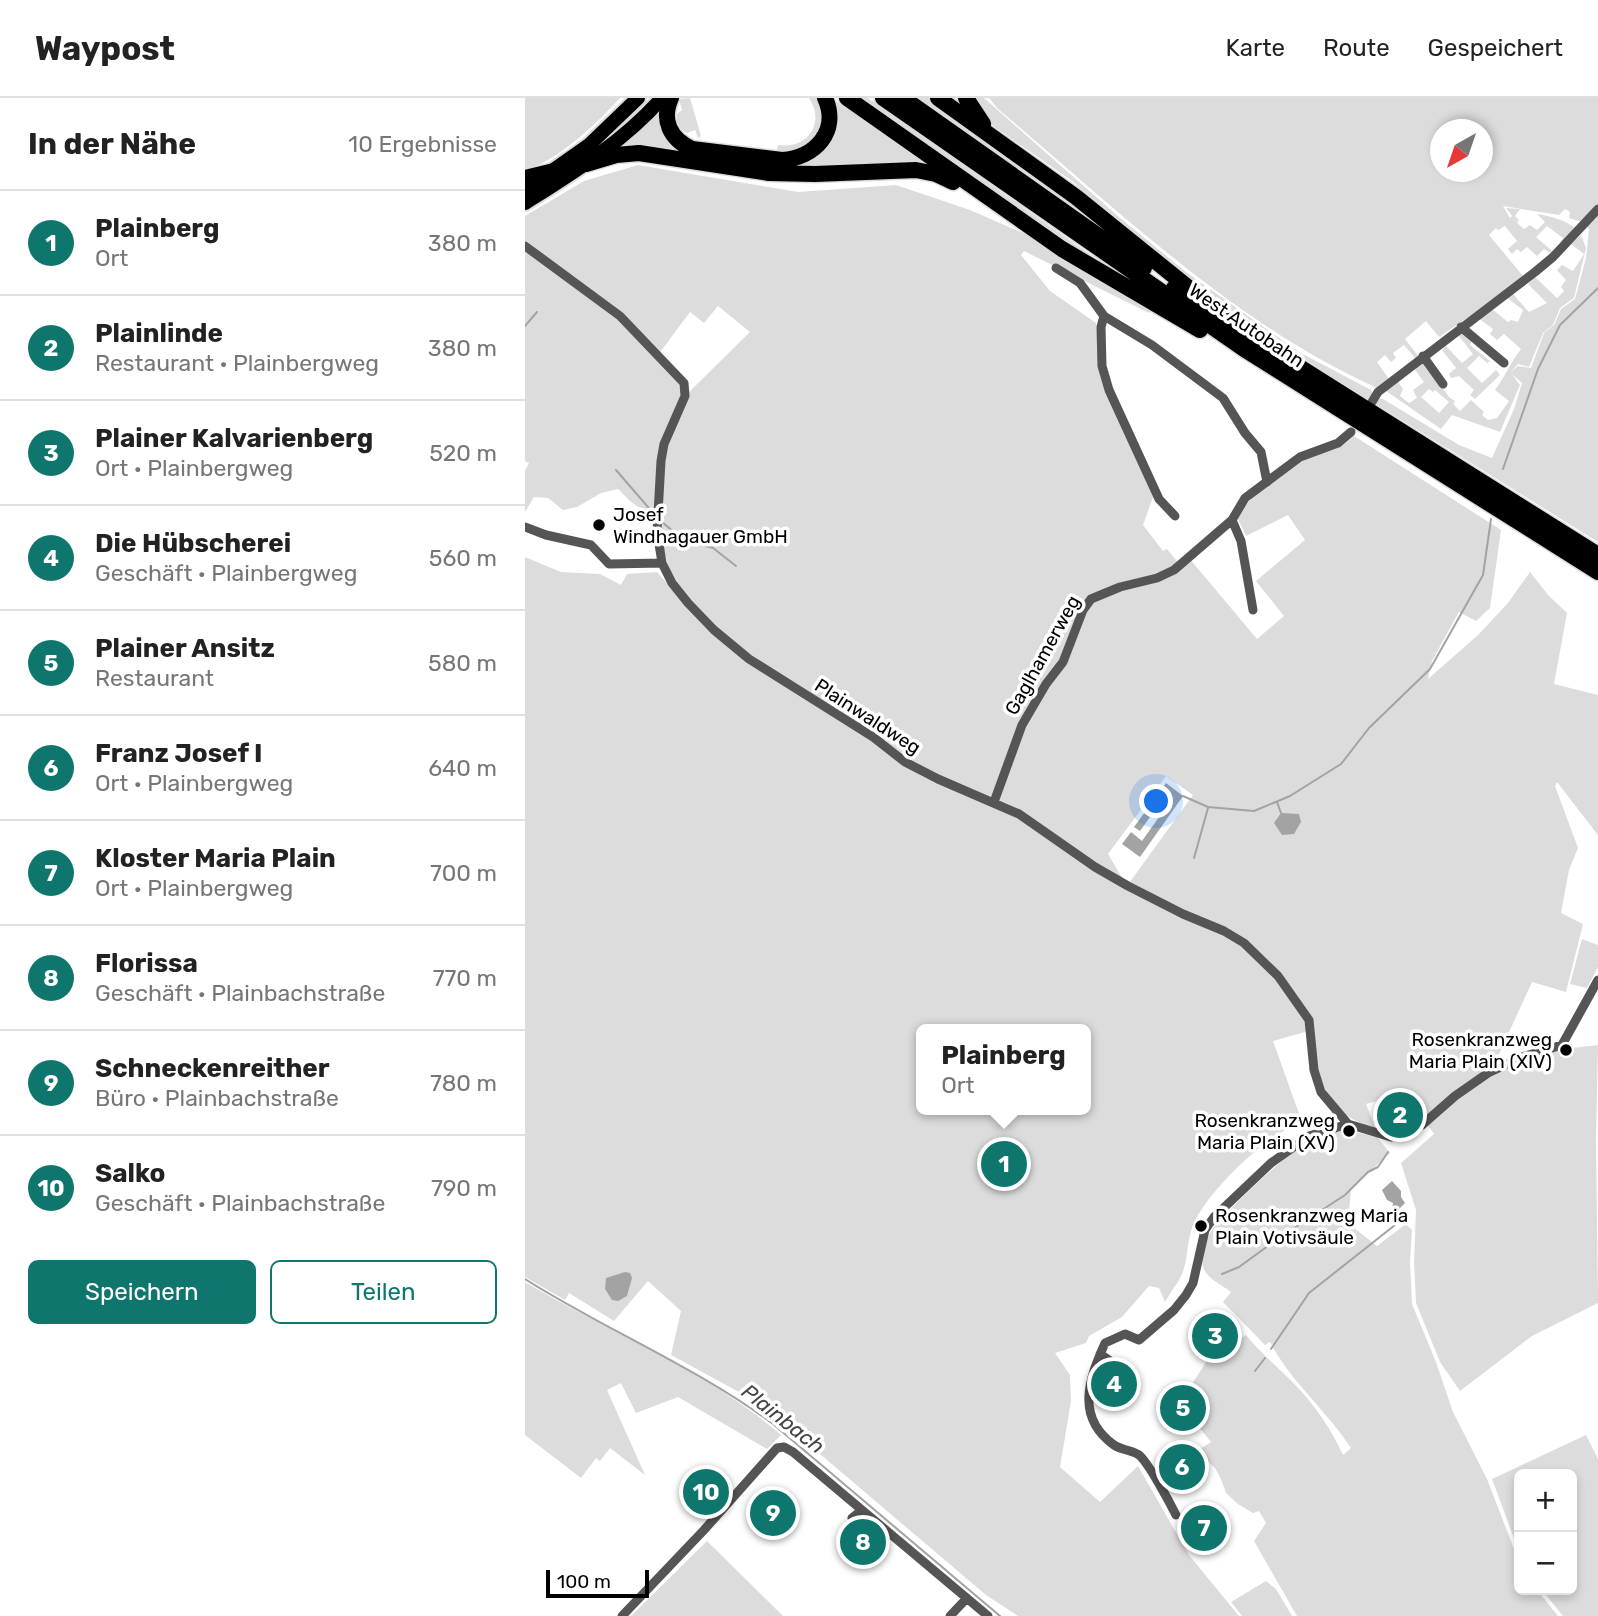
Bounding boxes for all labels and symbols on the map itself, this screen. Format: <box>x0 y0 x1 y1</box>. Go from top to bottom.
north arrow <box>1430 119 1493 182</box>
street label: West Autobahn <box>1185 278 1309 372</box>
place label: Josef Windhagauer GmbH <box>613 503 788 548</box>
marker: Josef Windhagauer GmbH <box>591 517 607 533</box>
street label: Gaglhamerweg <box>1000 591 1085 719</box>
street label: Plainwaldweg <box>810 674 925 759</box>
your location <box>1139 784 1173 818</box>
place label: Rosenkranzweg Maria Plain (XIV) <box>1409 1028 1552 1073</box>
marker: Rosenkranzweg Maria Plain (XIV) <box>1558 1042 1574 1058</box>
pin: 2 <box>1377 1089 1423 1141</box>
place label: Rosenkranzweg Maria Plain (XV) <box>1194 1109 1335 1154</box>
marker: Rosenkranzweg Maria Plain (XV) <box>1341 1123 1357 1139</box>
pin: 1 <box>981 1138 1027 1190</box>
place label: Rosenkranzweg Maria Plain Votivsäule <box>1215 1204 1408 1249</box>
marker: Rosenkranzweg Maria Plain Votivsäule <box>1193 1218 1209 1234</box>
pin: 3 <box>1192 1310 1238 1362</box>
pin: 4 <box>1091 1358 1137 1410</box>
water label: Plainbach <box>737 1379 830 1459</box>
pin: 5 <box>1160 1382 1206 1434</box>
pin: 6 <box>1159 1441 1205 1493</box>
pin: 10 <box>683 1466 729 1518</box>
pin: 9 <box>750 1487 796 1539</box>
pin: 7 <box>1181 1502 1227 1554</box>
pin: 8 <box>840 1516 886 1568</box>
scale bar <box>546 1567 649 1599</box>

